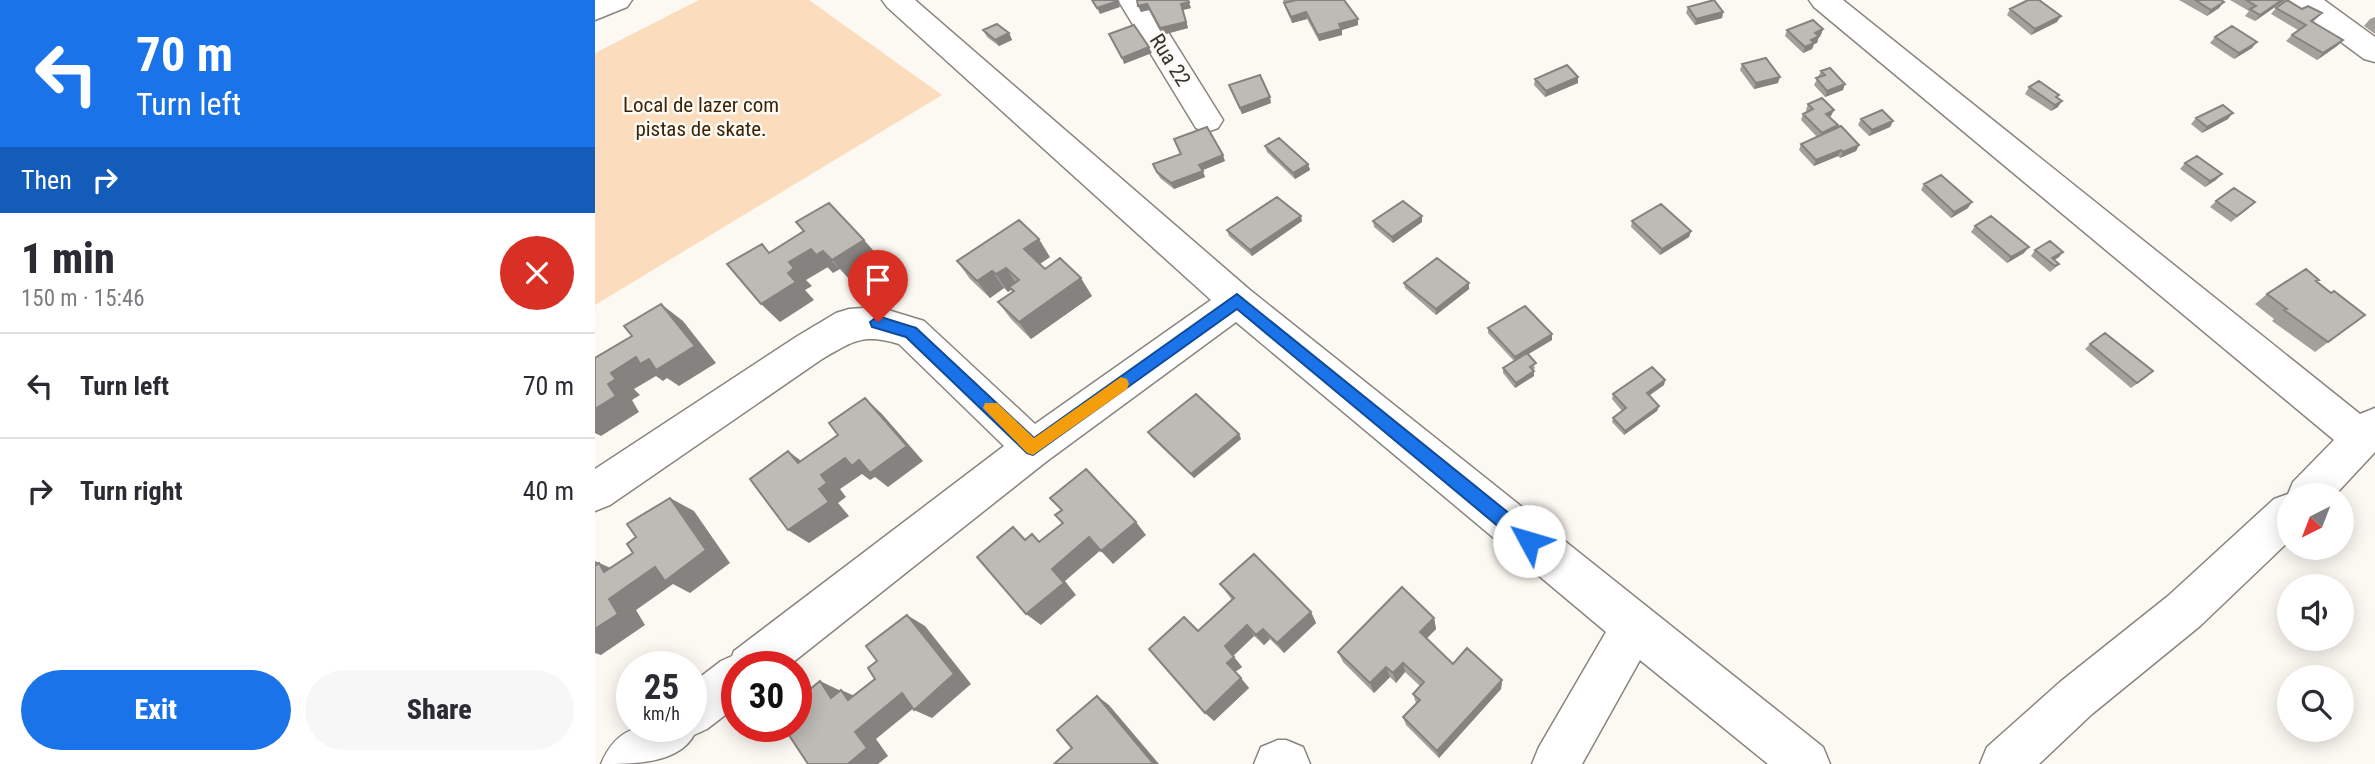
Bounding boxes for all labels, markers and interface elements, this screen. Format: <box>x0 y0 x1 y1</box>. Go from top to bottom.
text: 70 m <box>136 26 233 83</box>
icon: left <box>21 28 112 119</box>
street label: Rua 22 <box>1145 30 1195 90</box>
text: Turn left <box>136 85 241 123</box>
park label: Local de lazer com pistas de skate. <box>623 93 779 141</box>
icon: right <box>86 161 124 199</box>
text: Then <box>21 165 72 195</box>
text: 1 min <box>21 234 115 283</box>
button: close <box>500 236 574 310</box>
pin <box>848 250 908 322</box>
icon: arrive <box>859 261 897 299</box>
text: 150 m · 15:46 <box>21 285 145 312</box>
icon: left <box>21 367 59 405</box>
text: Turn left <box>80 371 169 401</box>
text: 70 m <box>523 371 574 401</box>
icon: right <box>21 472 59 510</box>
text: Turn right <box>80 476 182 506</box>
text: 40 m <box>523 476 574 506</box>
north arrow <box>2277 483 2354 560</box>
map controls <box>2277 483 2354 742</box>
position arrow <box>1492 504 1566 578</box>
button: sound <box>2277 574 2354 651</box>
speed limit sign: 30 <box>721 651 812 742</box>
button: search <box>2277 665 2354 742</box>
text: 25 <box>644 667 679 708</box>
button: Exit <box>21 670 291 750</box>
button: Share <box>305 670 574 750</box>
text: km/h <box>643 703 680 724</box>

